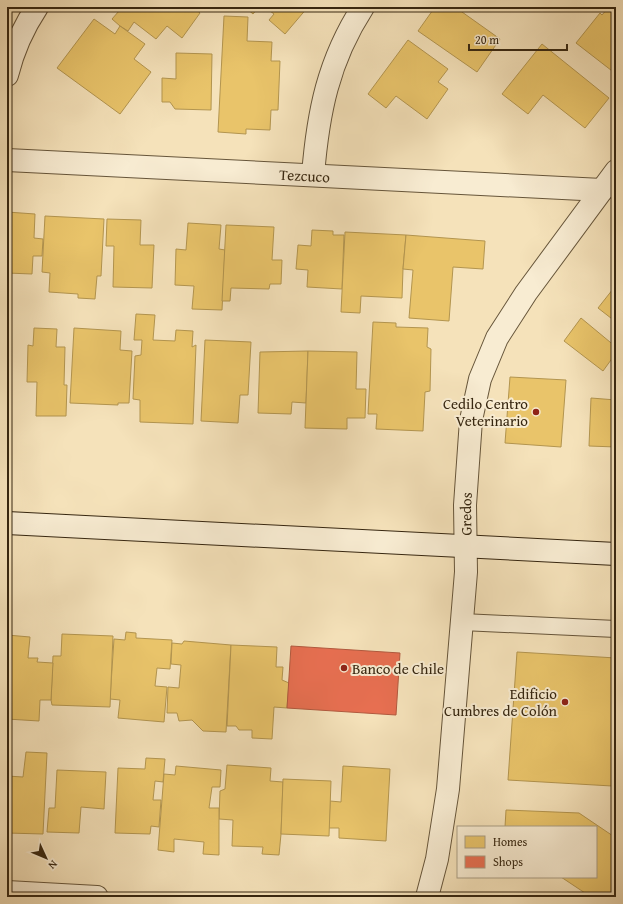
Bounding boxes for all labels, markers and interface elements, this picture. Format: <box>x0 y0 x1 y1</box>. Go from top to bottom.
scale bar <box>469 26 567 52</box>
text: 20 m <box>475 31 499 48</box>
street label: Tezcuco <box>279 163 331 187</box>
place label: Cedilo Centro Veterinario <box>443 393 528 431</box>
marker: Cedilo Centro Veterinario <box>531 407 541 417</box>
street label: Gredos <box>454 491 476 536</box>
place label: Banco de Chile <box>352 658 444 679</box>
marker: Banco de Chile <box>339 663 349 673</box>
place label: Edificio Cumbres de Colón <box>444 683 558 721</box>
marker: Edificio Cumbres de Colón <box>560 697 570 707</box>
legend <box>457 826 597 878</box>
text: Homes <box>493 833 528 850</box>
north arrow <box>26 838 66 878</box>
text: Shops <box>493 853 523 870</box>
text: N <box>44 857 62 874</box>

